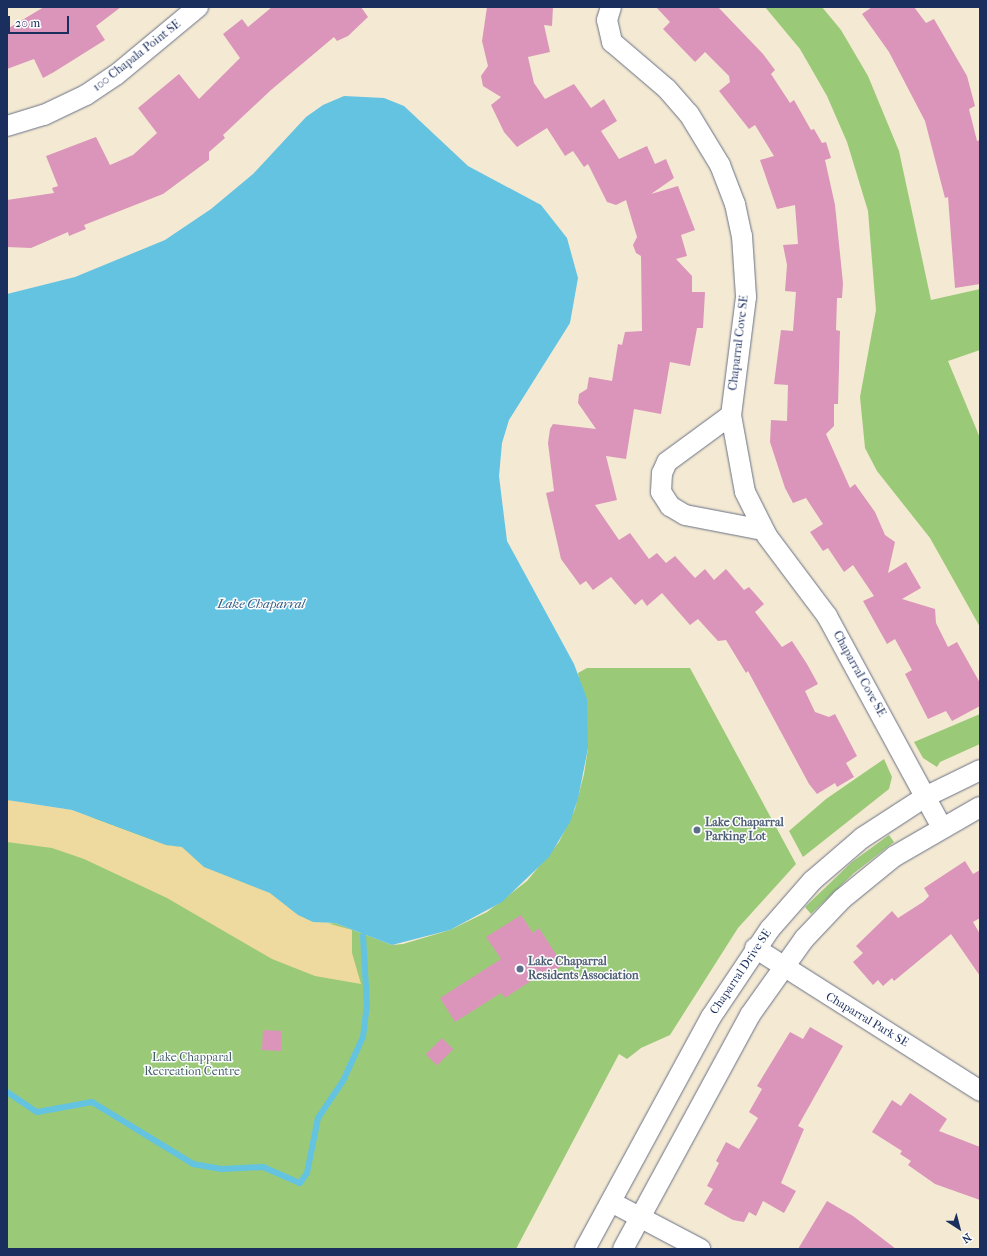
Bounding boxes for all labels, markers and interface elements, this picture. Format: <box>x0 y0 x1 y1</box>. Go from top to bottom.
scale bar <box>10 8 71 34</box>
text: 20 m <box>15 16 40 30</box>
street label: 100 Chapala Point SE <box>90 17 184 95</box>
street label: Chaparral Cove SE <box>726 295 752 391</box>
water label: Lake Chaparral <box>217 596 305 612</box>
street label: Chaparral Cove SE <box>829 629 889 719</box>
place label: Lake Chaparral Parking Lot <box>705 816 784 844</box>
marker: Lake Chaparral Parking Lot <box>692 825 702 835</box>
street label: Chaparral Drive SE <box>707 927 775 1017</box>
place label: Lake Chaparral Residents Association <box>528 955 639 983</box>
marker: Lake Chaparral Residents Association <box>515 964 525 974</box>
street label: Chaparral Park SE <box>823 990 911 1050</box>
park label: Lake Chapparal Recreation Centre <box>144 1051 240 1079</box>
north arrow <box>939 1208 979 1248</box>
text: N <box>959 1230 974 1246</box>

